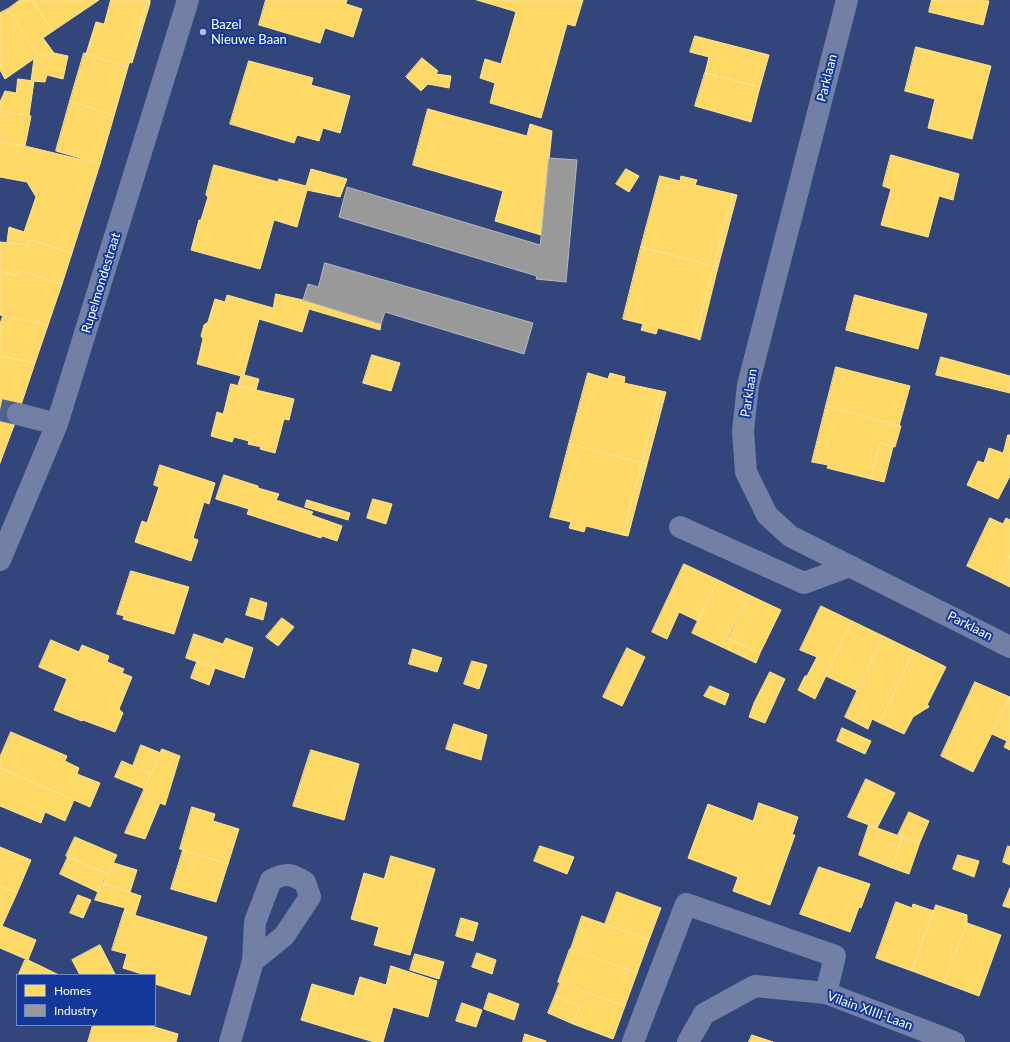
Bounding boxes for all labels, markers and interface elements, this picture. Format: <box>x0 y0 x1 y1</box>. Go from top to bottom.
place label: Bazel Nieuwe Baan <box>211 17 287 48</box>
marker: Bazel Nieuwe Baan <box>198 27 208 37</box>
street label: Parklaan <box>814 53 840 103</box>
street label: Rupelmondestraat <box>78 231 124 335</box>
street label: Parklaan <box>737 368 761 418</box>
street label: Parklaan <box>945 608 995 644</box>
legend <box>16 974 156 1026</box>
text: Homes <box>54 983 91 998</box>
street label: Vilain XIIII-Laan <box>825 988 915 1034</box>
text: Industry <box>54 1003 97 1018</box>

